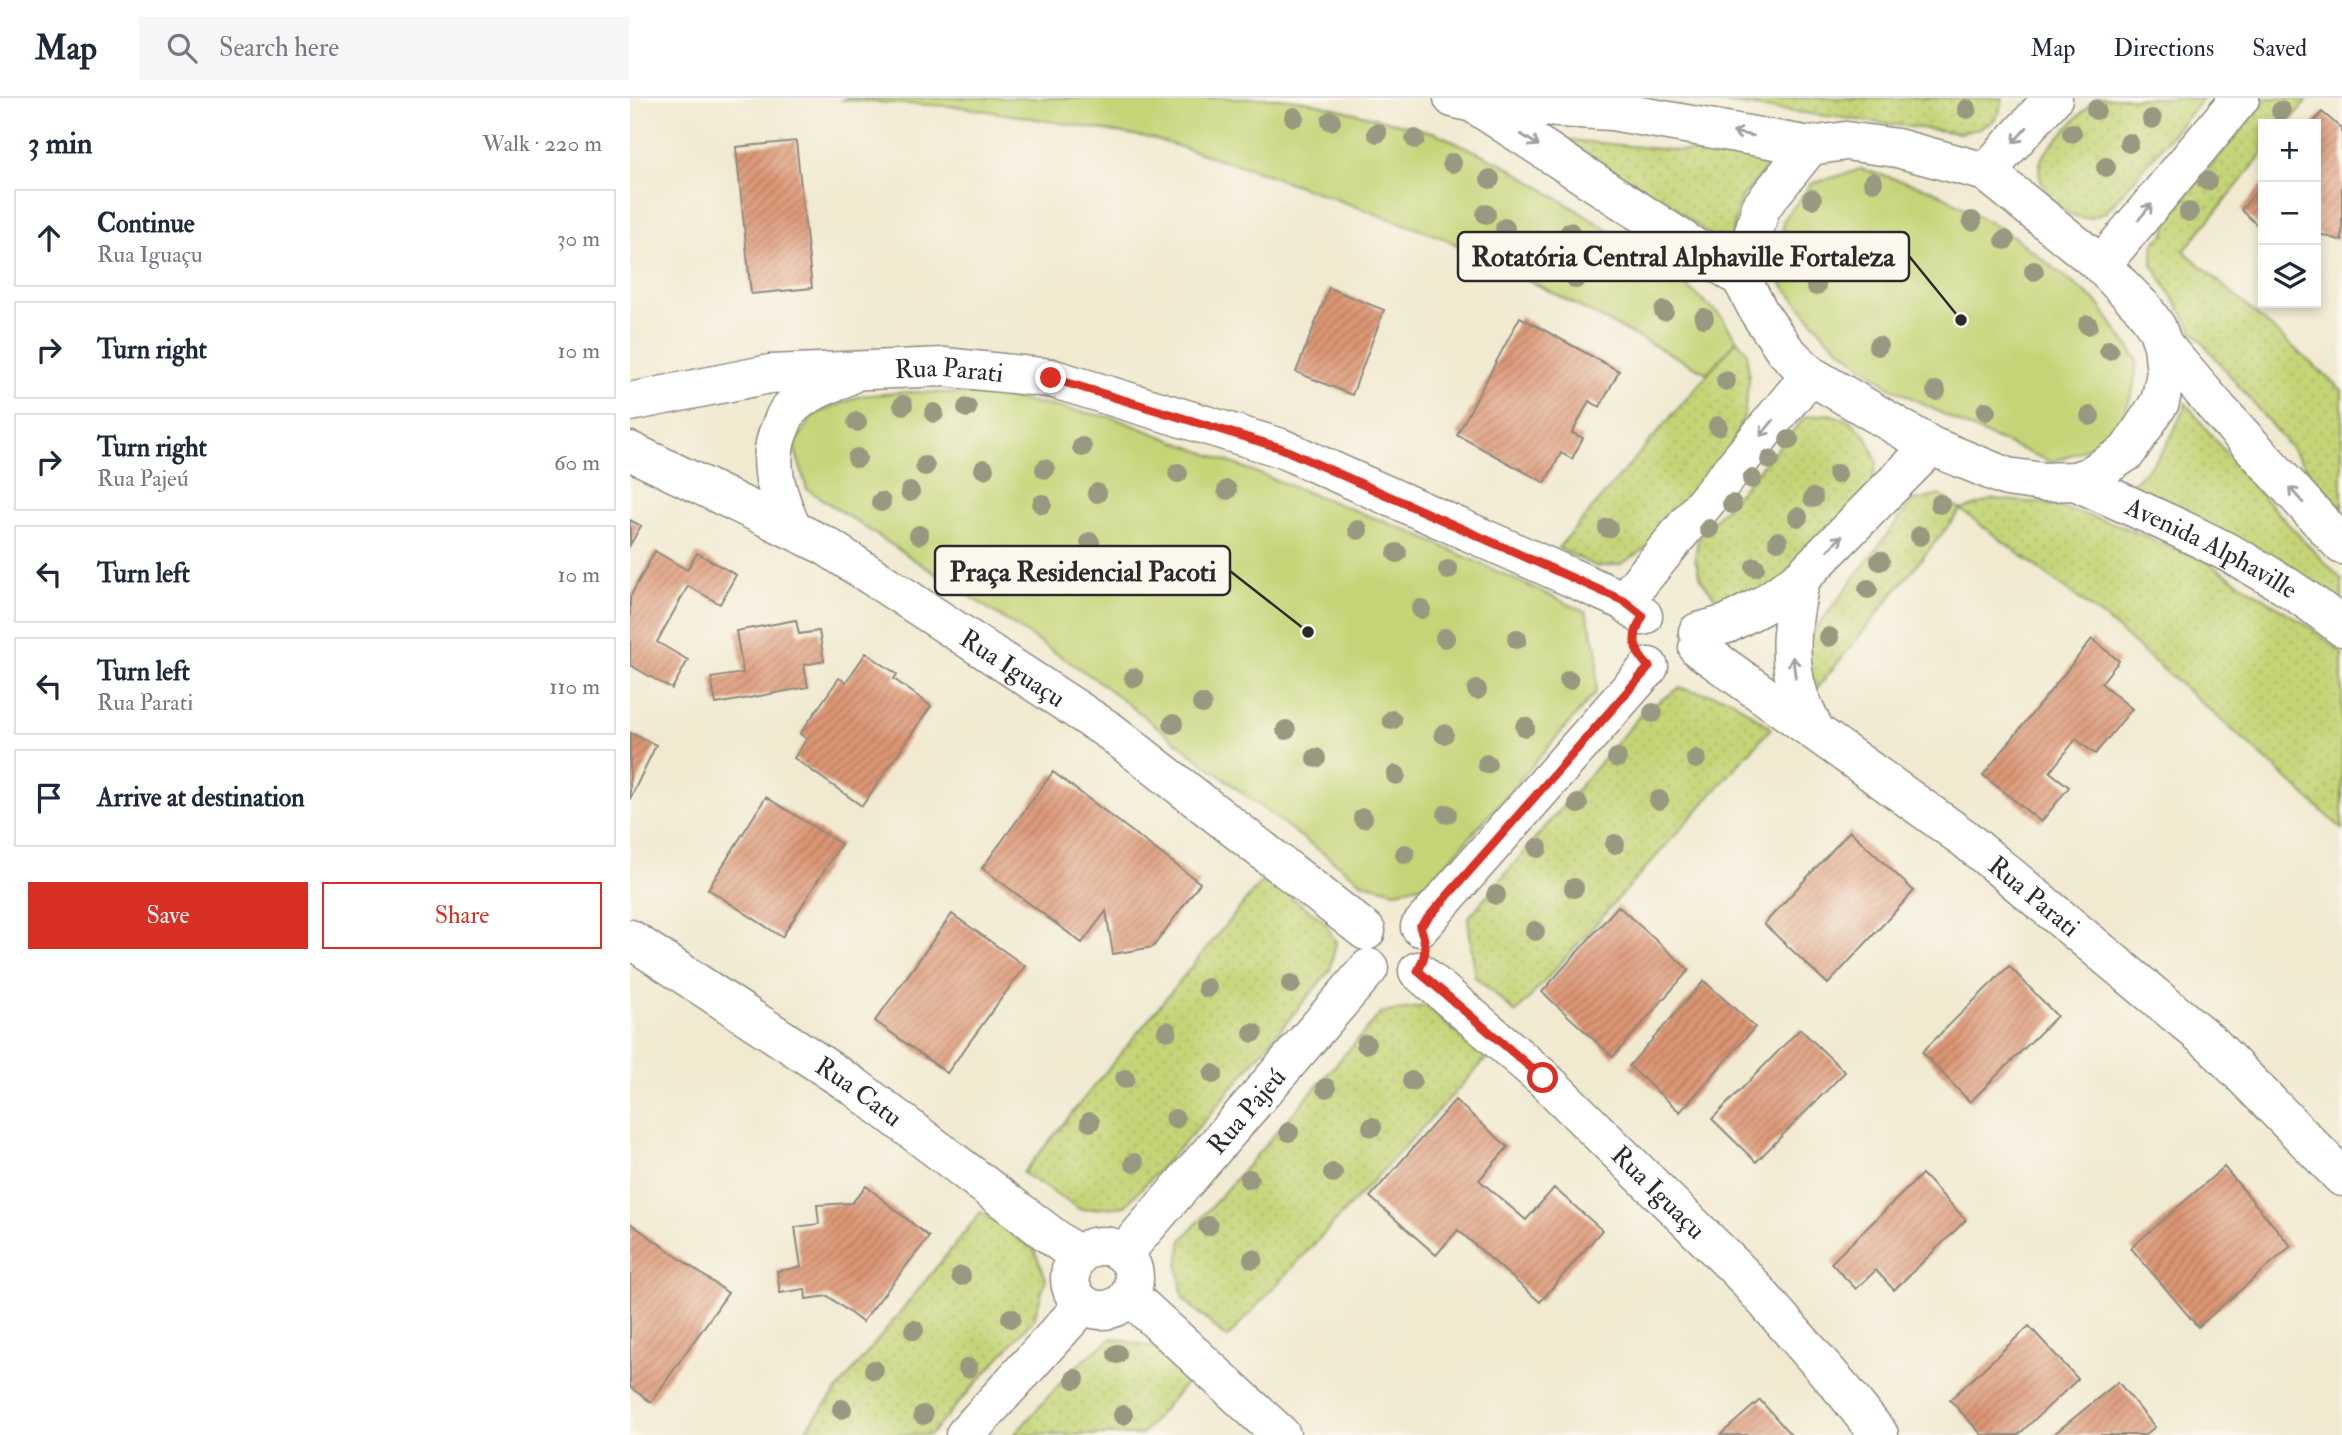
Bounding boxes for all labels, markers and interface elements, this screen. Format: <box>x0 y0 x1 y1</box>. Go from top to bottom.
search box <box>139 17 629 80</box>
text: Map <box>35 28 97 69</box>
icon: search <box>163 29 201 67</box>
text: Search here <box>219 32 339 64</box>
text: Map <box>2030 33 2075 64</box>
text: Directions <box>2113 33 2214 64</box>
text: Saved <box>2252 33 2307 64</box>
map controls <box>2258 119 2321 308</box>
button: + <box>2258 119 2321 182</box>
text: 3 min <box>28 125 93 162</box>
one-way arrow <box>2011 126 2028 143</box>
one-way arrow <box>1732 127 1755 140</box>
text: Walk · 220 m <box>482 129 602 158</box>
one-way arrow <box>1520 134 1540 148</box>
button: − <box>2258 182 2321 245</box>
one-way arrow <box>2137 204 2153 222</box>
text: Continue <box>97 208 195 240</box>
icon: ahead <box>30 219 68 257</box>
text: 30 m <box>557 224 600 253</box>
callout: Rotatória Central Alphaville Fortaleza <box>1458 232 1909 281</box>
text: Rua Iguaçu <box>97 240 203 269</box>
text: Rotatória Central Alphaville Fortaleza <box>1471 240 1896 275</box>
button: layers <box>2258 245 2321 308</box>
icon: right <box>30 331 68 369</box>
text: Turn right <box>97 334 207 366</box>
text: 10 m <box>557 336 600 365</box>
street label: Rua Parati <box>894 352 1005 390</box>
route end <box>1035 362 1066 393</box>
one-way arrow <box>1759 418 1774 436</box>
text: Turn right <box>97 432 207 464</box>
icon: right <box>30 443 68 481</box>
text: 60 m <box>554 448 600 477</box>
text: Rua Pajeú <box>97 464 189 493</box>
one-way arrow <box>2288 486 2304 504</box>
street label: Avenida Alphaville <box>2119 490 2303 606</box>
one-way arrow <box>1827 535 1844 552</box>
callout: Praça Residencial Pacoti <box>935 546 1230 595</box>
icon: left <box>30 555 68 593</box>
text: Praça Residencial Pacoti <box>950 555 1217 590</box>
text: Turn left <box>97 558 190 590</box>
text: 10 m <box>557 560 600 589</box>
street label: Rua Iguaçu <box>954 623 1071 715</box>
text: Turn left <box>97 656 190 688</box>
one-way arrow <box>1787 656 1800 679</box>
icon: left <box>30 667 68 705</box>
text: 110 m <box>549 672 600 701</box>
text: Rua Parati <box>97 688 193 717</box>
icon: arrive <box>30 779 68 817</box>
text: Arrive at destination <box>97 782 305 814</box>
street label: Rua Parati <box>1981 850 2086 944</box>
button: Save <box>28 882 308 949</box>
button: Share <box>322 882 602 949</box>
street label: Rua Catu <box>809 1050 908 1134</box>
street label: Rua Pajeú <box>1201 1062 1293 1161</box>
route start <box>1527 1062 1558 1093</box>
street label: Rua Iguaçu <box>1604 1139 1712 1246</box>

